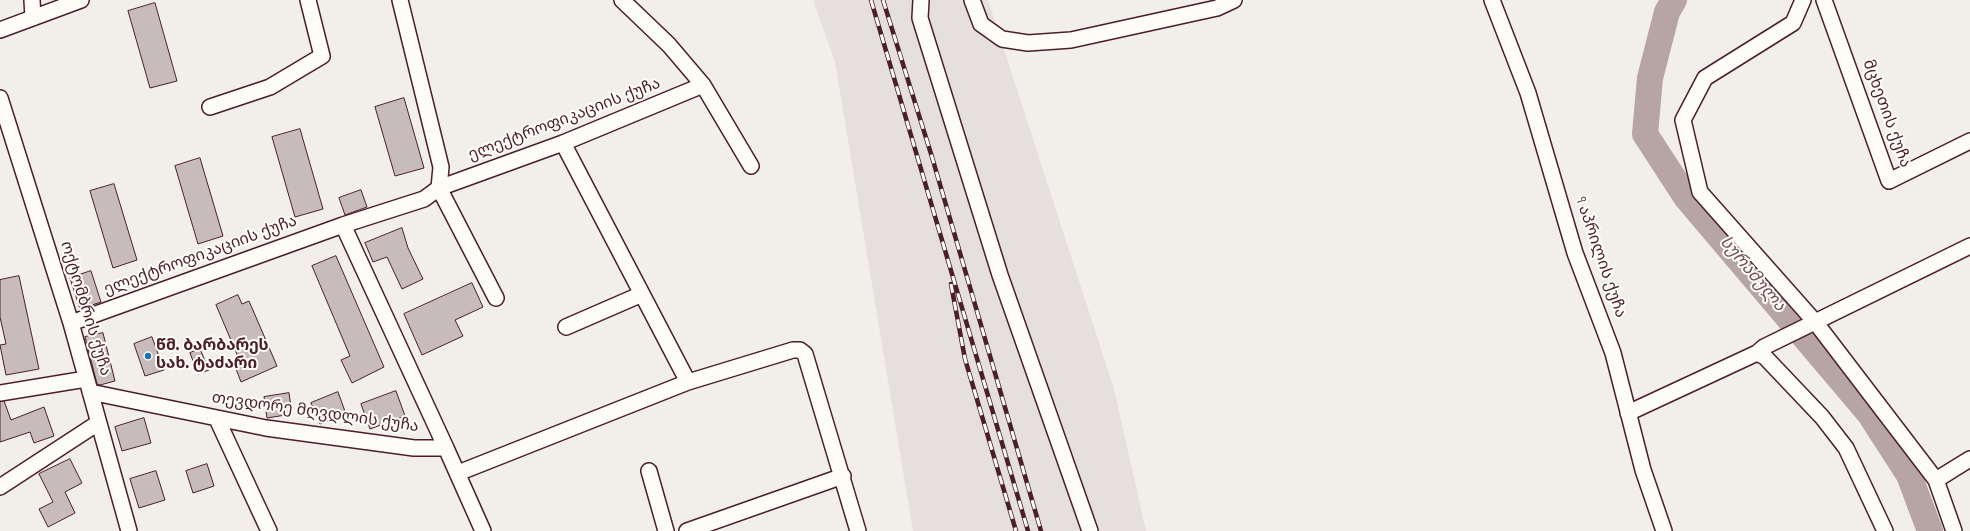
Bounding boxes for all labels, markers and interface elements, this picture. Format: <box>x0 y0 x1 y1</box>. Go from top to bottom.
street label: მცხეთის ქუჩა <box>1857 57 1913 171</box>
street label: ელექტროფიკაციის ქუჩა <box>466 75 664 167</box>
street label: 9 აპრილის ქუჩა <box>1569 195 1629 321</box>
street label: ელექტროფიკაციის ქუჩა <box>102 213 300 301</box>
water label: სურამულა <box>1714 233 1788 317</box>
street label: ოქტომბრის ქუჩა <box>54 239 114 379</box>
place label: წმ. ბარბარეს სახ. ტაძარი <box>156 337 269 375</box>
marker: წმ. ბარბარეს სახ. ტაძარი <box>143 351 153 361</box>
street label: თევდორე მღვდლის ქუჩა <box>210 390 420 438</box>

